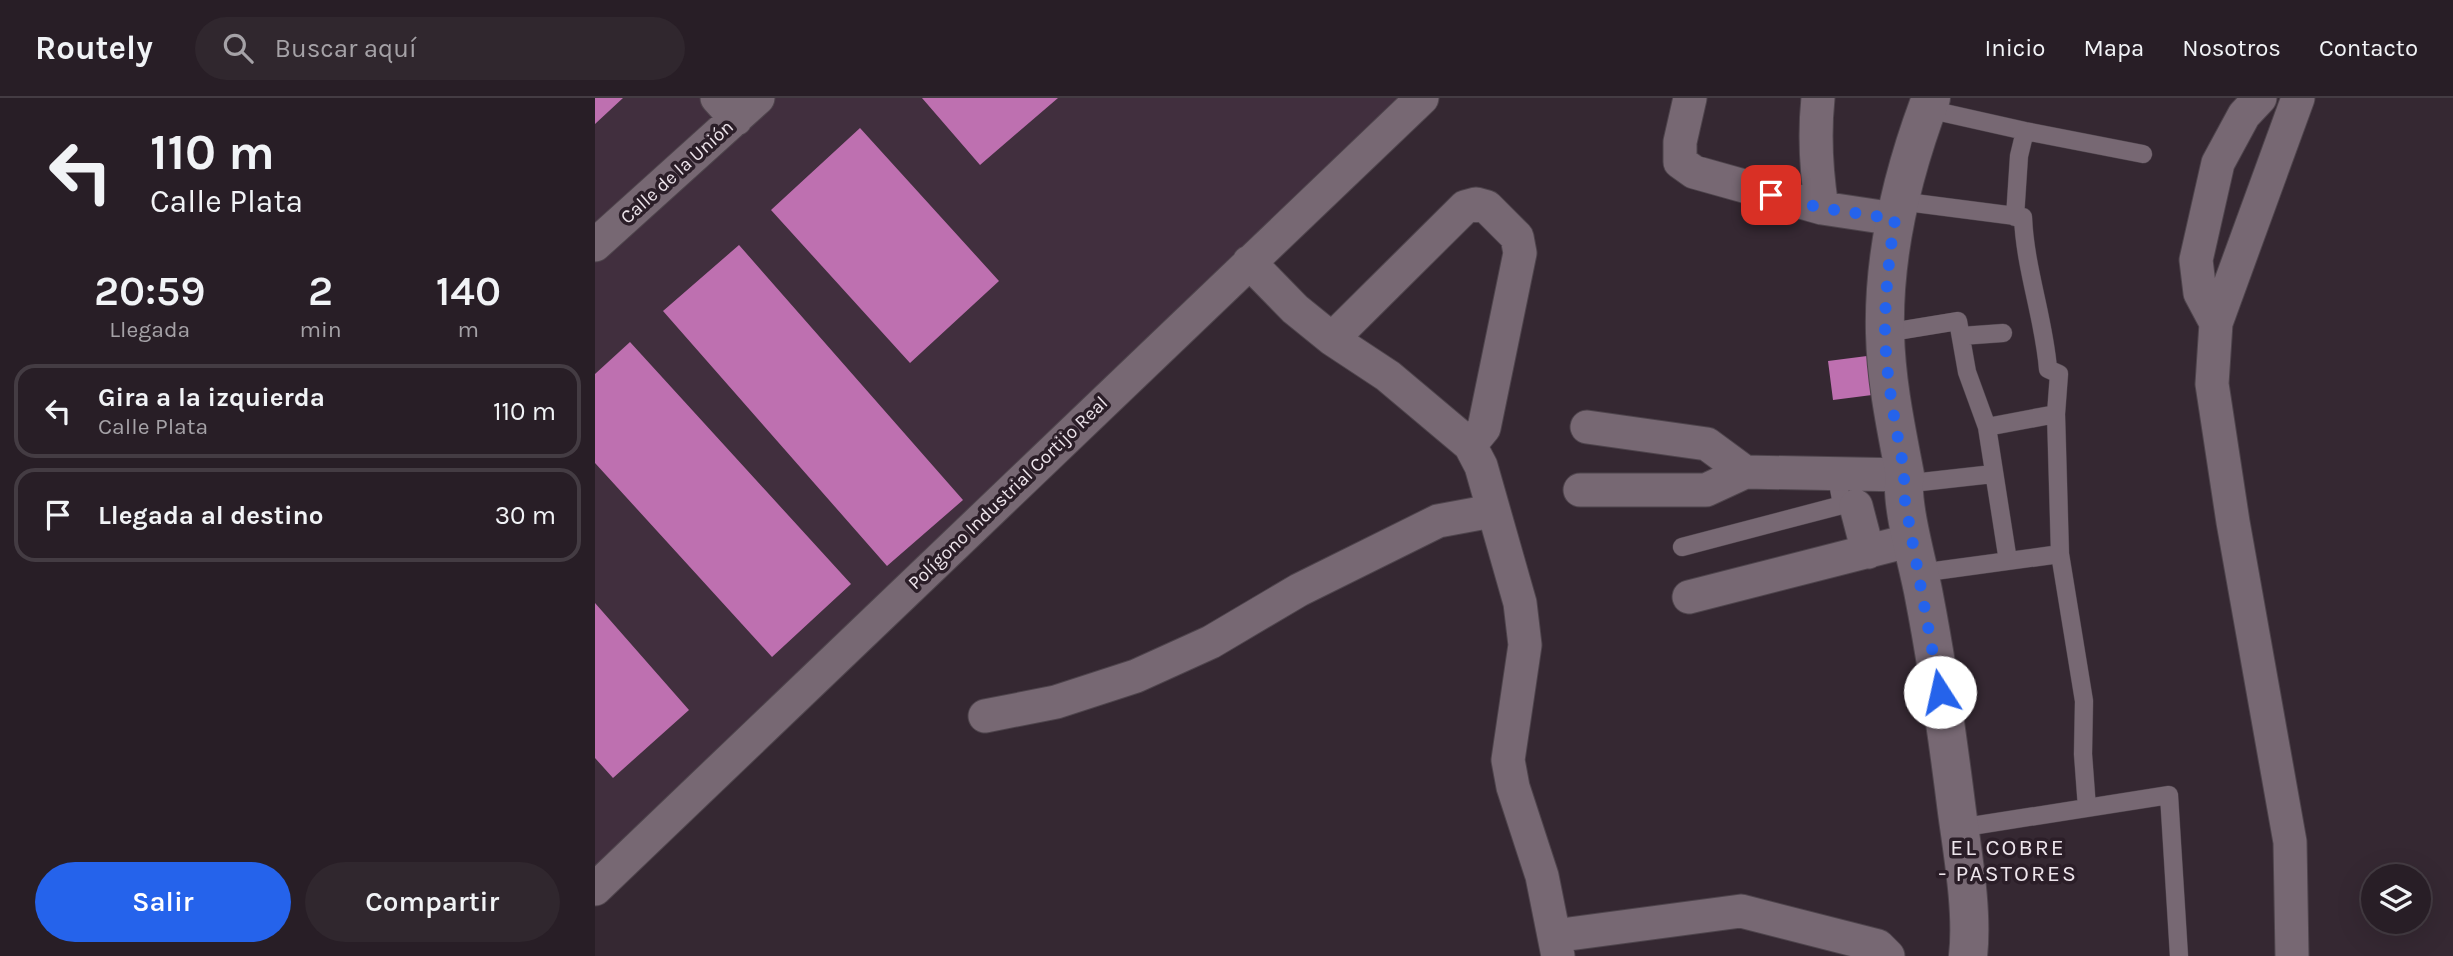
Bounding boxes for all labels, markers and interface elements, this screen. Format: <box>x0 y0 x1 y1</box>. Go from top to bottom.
search box <box>195 17 685 80</box>
text: Routely <box>35 29 153 67</box>
icon: search <box>219 29 257 67</box>
text: Buscar aquí <box>275 33 417 64</box>
text: Inicio <box>1984 34 2045 62</box>
text: Mapa <box>2083 34 2144 62</box>
text: Nosotros <box>2182 34 2281 62</box>
text: Contacto <box>2319 34 2418 62</box>
street label: Calle de la Unión <box>616 116 738 228</box>
text: 110 m <box>150 124 275 181</box>
icon: left <box>35 126 126 217</box>
pin <box>1741 165 1801 225</box>
icon: arrive <box>1752 176 1790 214</box>
text: Calle Plata <box>150 183 303 220</box>
text: 20:59 <box>94 266 206 316</box>
text: 2 <box>308 266 333 316</box>
text: 140 <box>436 266 501 316</box>
text: Llegada <box>109 316 190 343</box>
text: min <box>299 316 342 343</box>
text: m <box>458 316 479 343</box>
text: Gira a la izquierda <box>98 382 325 413</box>
icon: left <box>39 392 77 430</box>
street label: Polígono Industrial Cortijo Real <box>904 392 1112 594</box>
text: 110 m <box>493 396 556 427</box>
text: Calle Plata <box>98 413 208 440</box>
icon: arrive <box>39 496 77 534</box>
text: Llegada al destino <box>98 500 324 531</box>
text: 30 m <box>495 500 556 531</box>
position arrow <box>1903 655 1977 729</box>
district label: EL COBRE - PASTORES <box>1938 834 2078 887</box>
button: Salir <box>35 862 291 942</box>
button: Compartir <box>305 862 560 942</box>
map controls <box>2361 864 2431 934</box>
button: layers <box>2361 864 2431 934</box>

